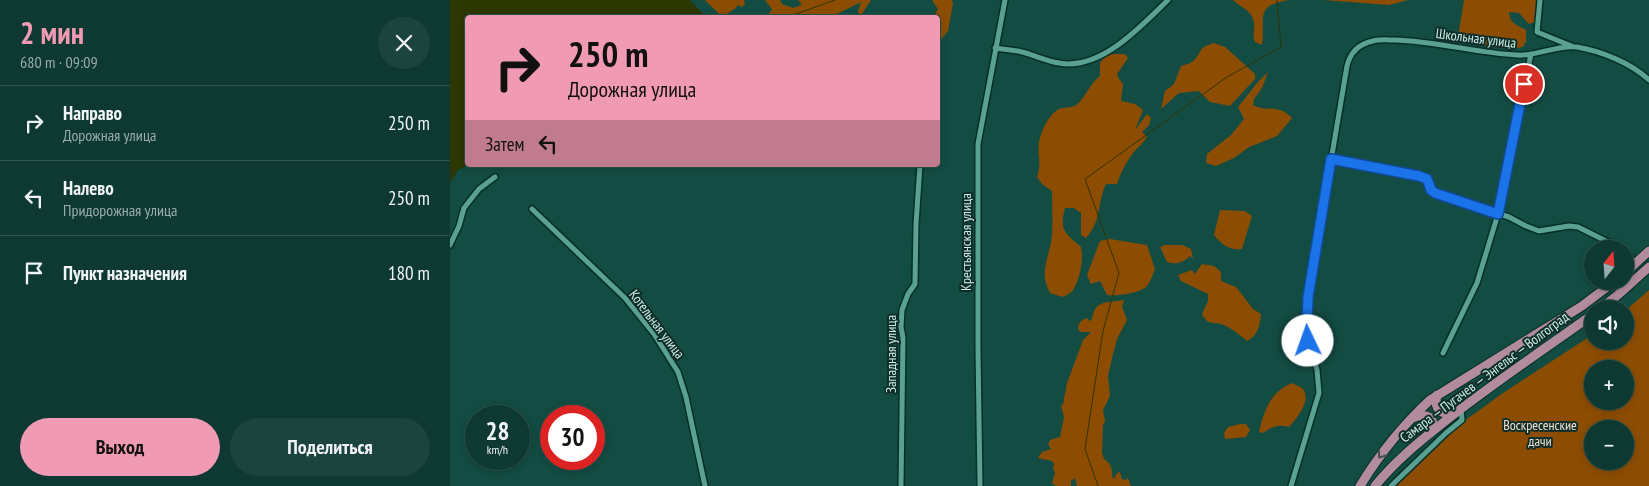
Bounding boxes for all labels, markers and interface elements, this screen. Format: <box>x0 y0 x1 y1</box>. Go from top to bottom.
text: 2 мин <box>20 13 84 52</box>
button: close <box>378 17 430 69</box>
street label: Школьная улица <box>1435 24 1517 52</box>
text: 250 m <box>568 31 649 77</box>
icon: right <box>485 35 550 100</box>
text: 680 m · 09:09 <box>20 52 98 72</box>
pin <box>1503 63 1545 105</box>
icon: arrive <box>1510 70 1538 98</box>
text: Дорожная улица <box>568 75 696 103</box>
text: Направо <box>63 101 122 125</box>
icon: right <box>20 109 48 137</box>
text: 250 m <box>388 111 430 135</box>
text: Дорожная улица <box>63 125 156 145</box>
icon: left <box>534 130 562 158</box>
text: Затем <box>485 132 524 156</box>
text: Налево <box>63 176 114 200</box>
icon: left <box>20 184 48 212</box>
text: 250 m <box>388 186 430 210</box>
street label: Крестьянская улица <box>957 193 975 291</box>
text: Придорожная улица <box>63 200 177 220</box>
north arrow <box>1584 240 1634 290</box>
map controls <box>1584 240 1634 470</box>
icon: arrive <box>20 259 48 287</box>
text: Пункт назначения <box>63 261 187 285</box>
text: 180 m <box>388 261 430 285</box>
street label: Котельная улица <box>625 286 689 362</box>
button: sound <box>1584 300 1634 350</box>
street label: Самара — Пугачев — Энгельс — Волгоград <box>1396 308 1572 446</box>
position arrow <box>1281 314 1333 366</box>
street label: Западная улица <box>882 315 900 393</box>
button: + <box>1584 360 1634 410</box>
speed limit sign: 30 <box>540 405 605 470</box>
text: 28 <box>486 415 509 447</box>
park label: Воскресенские дачи <box>1503 416 1577 450</box>
button: Выход <box>20 418 220 476</box>
button: Поделиться <box>230 418 430 476</box>
button: − <box>1584 420 1634 470</box>
text: km/h <box>487 442 508 457</box>
one-way arrow <box>1378 449 1387 459</box>

